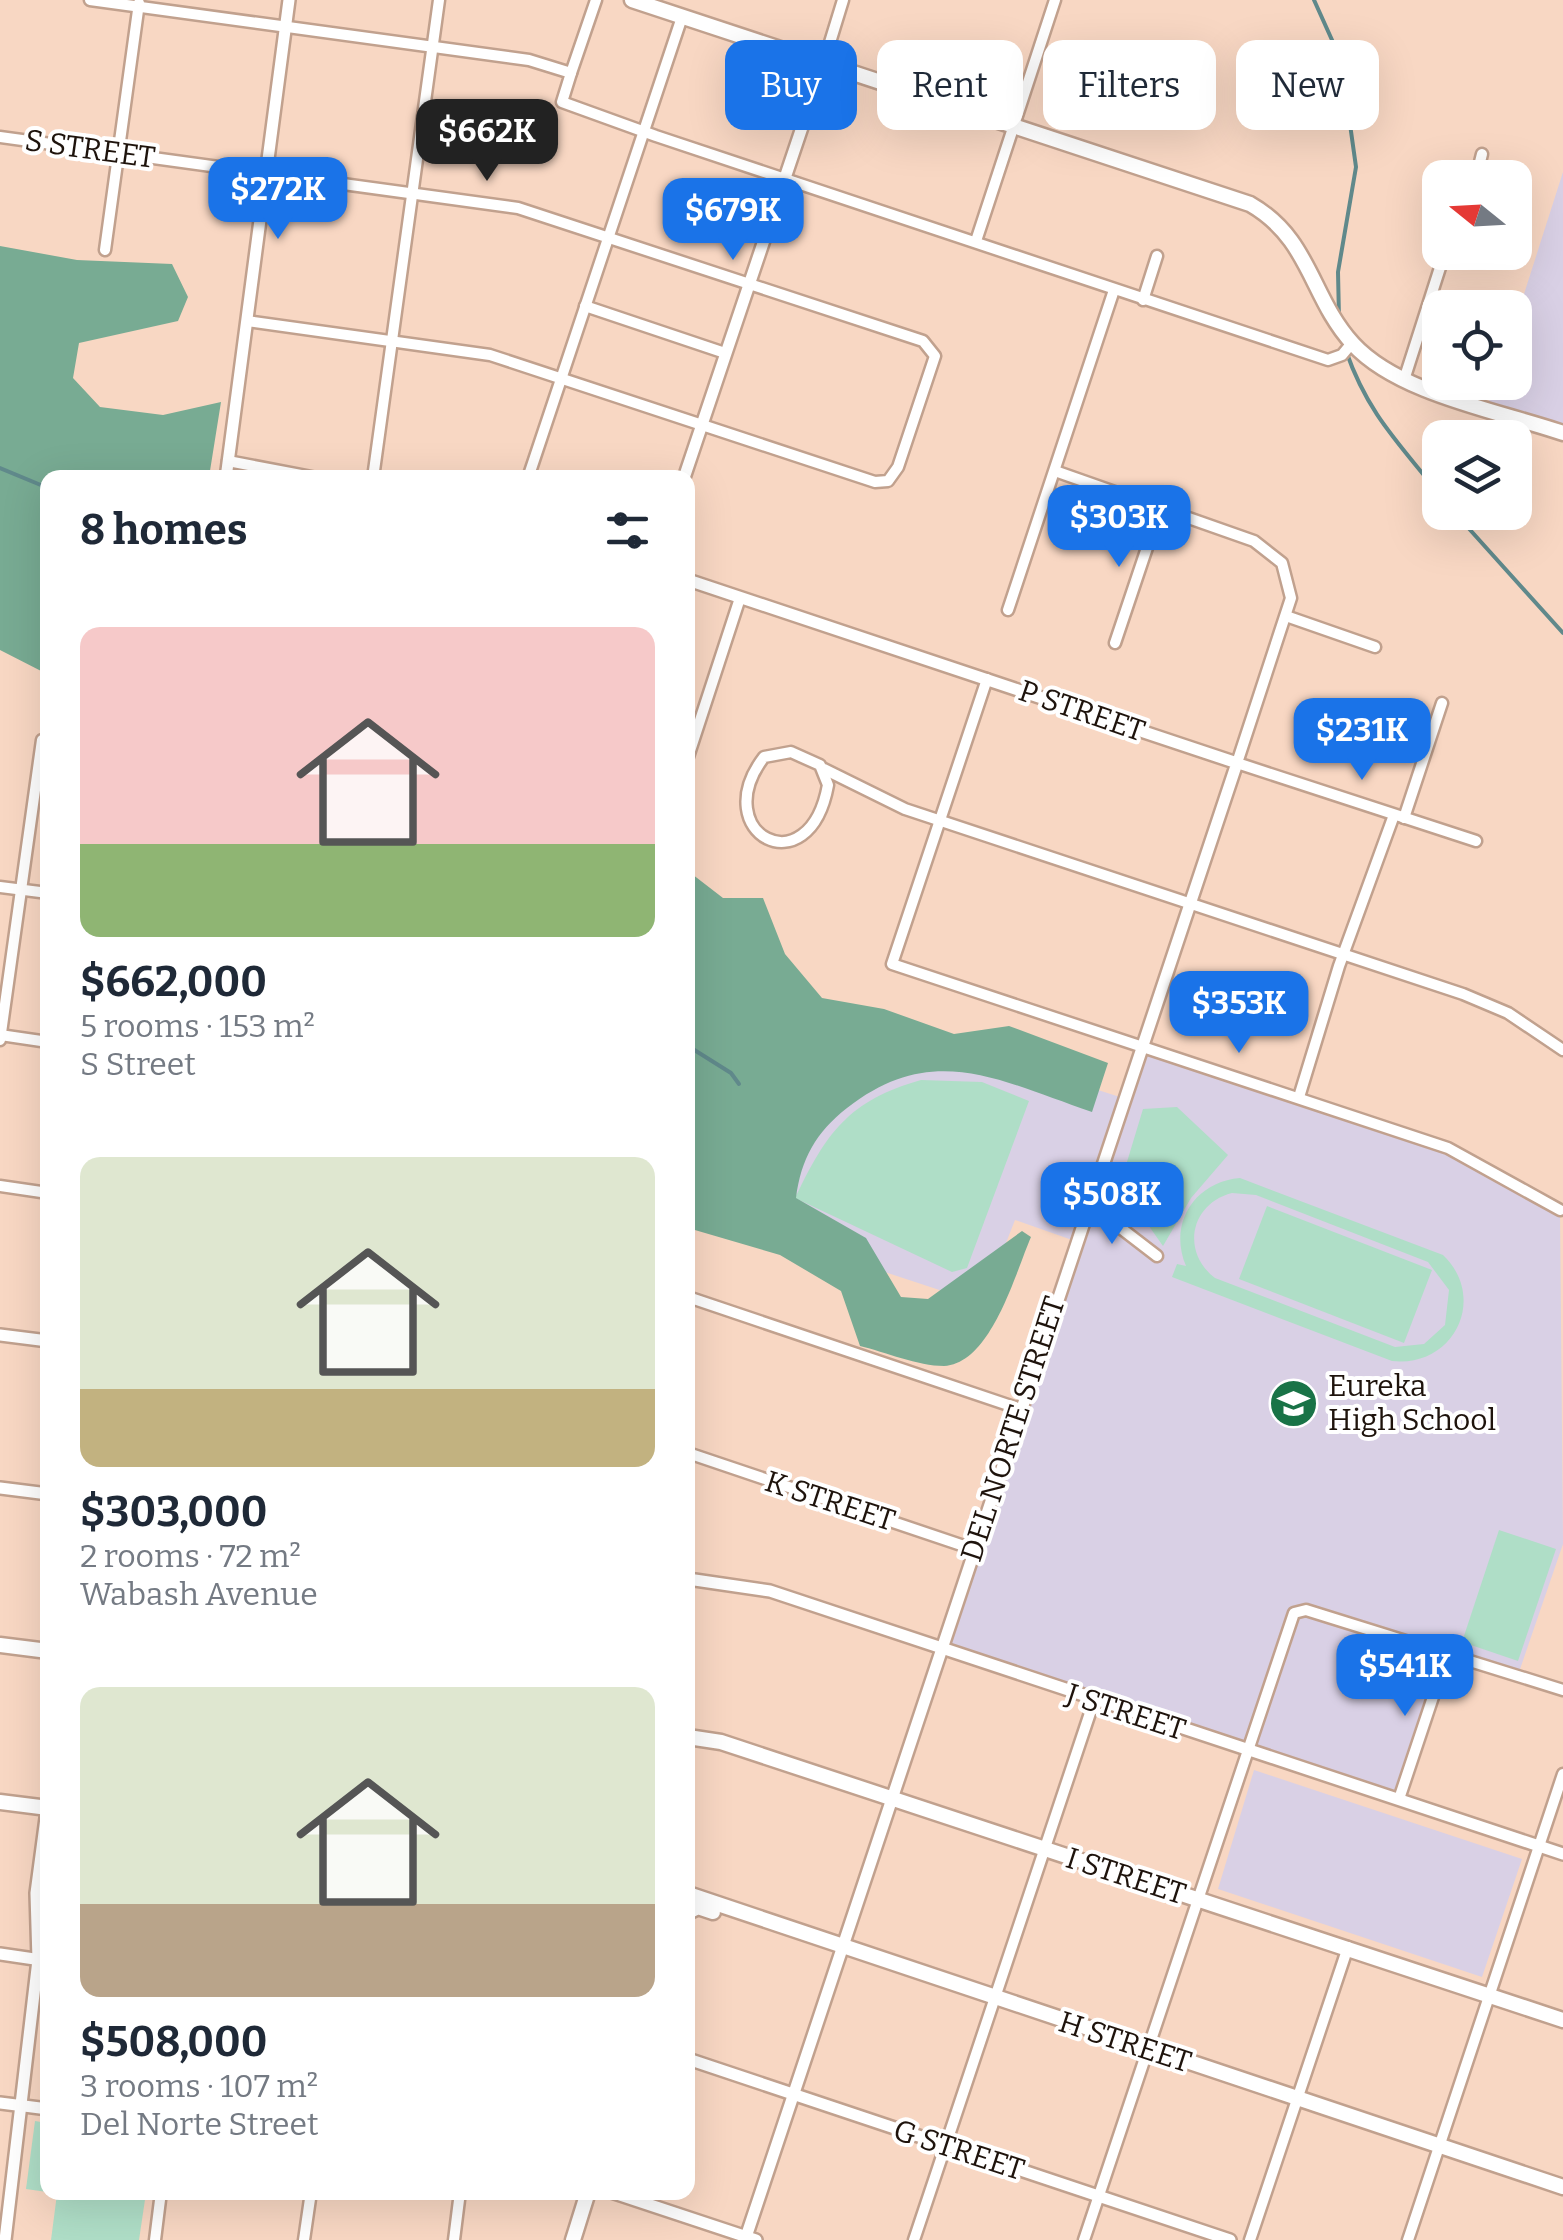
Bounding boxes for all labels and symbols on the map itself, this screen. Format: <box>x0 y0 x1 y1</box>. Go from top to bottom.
pin: $662K <box>417 99 557 184</box>
street label: S STREET <box>23 122 157 176</box>
pin: $272K <box>208 157 348 242</box>
north arrow <box>1422 160 1532 270</box>
pin: $679K <box>663 178 803 263</box>
pin: $303K <box>1049 485 1189 570</box>
street label: P STREET <box>1014 673 1150 749</box>
pin: $231K <box>1292 698 1432 783</box>
pin: $353K <box>1169 971 1309 1056</box>
pin: $508K <box>1042 1162 1182 1247</box>
street label: DEL NORTE STREET <box>953 1292 1073 1566</box>
place label: Eureka High School <box>1328 1368 1496 1438</box>
school or university icon: Eureka High School <box>1267 1377 1319 1429</box>
street label: K STREET <box>760 1463 900 1539</box>
pin: $541K <box>1335 1634 1475 1719</box>
street label: J STREET <box>1061 1676 1190 1748</box>
street label: I STREET <box>1062 1840 1190 1912</box>
street label: H STREET <box>1054 2004 1196 2080</box>
street label: G STREET <box>889 2112 1029 2188</box>

